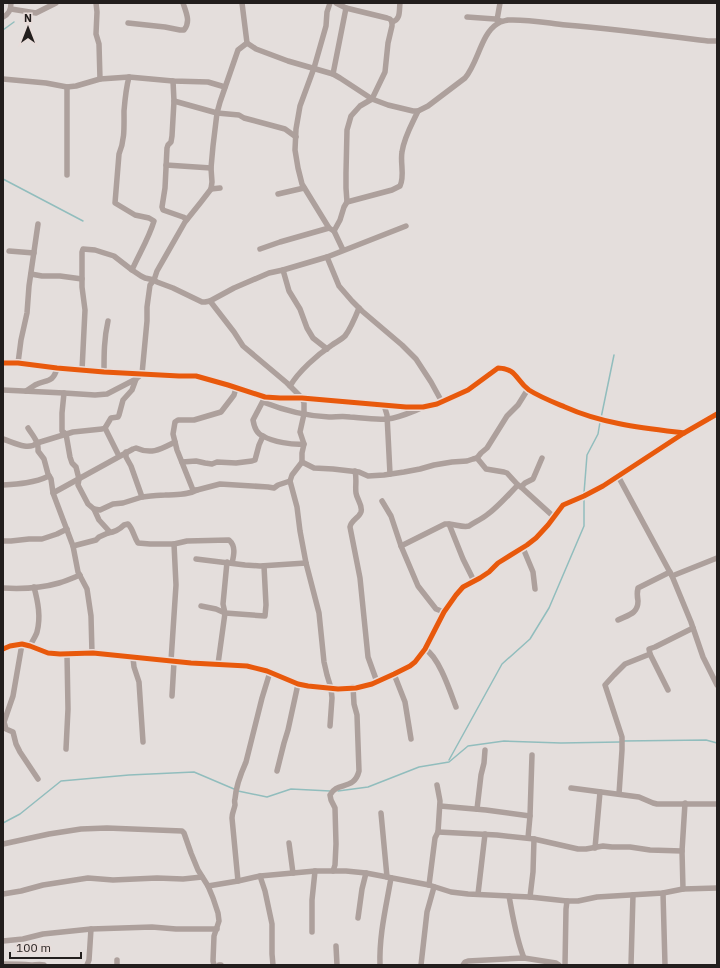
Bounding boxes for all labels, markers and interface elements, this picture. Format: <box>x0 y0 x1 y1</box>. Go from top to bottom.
north arrow <box>8 8 48 48</box>
text: N <box>24 11 32 25</box>
scale bar <box>10 934 81 960</box>
text: 100 m <box>16 940 51 955</box>

